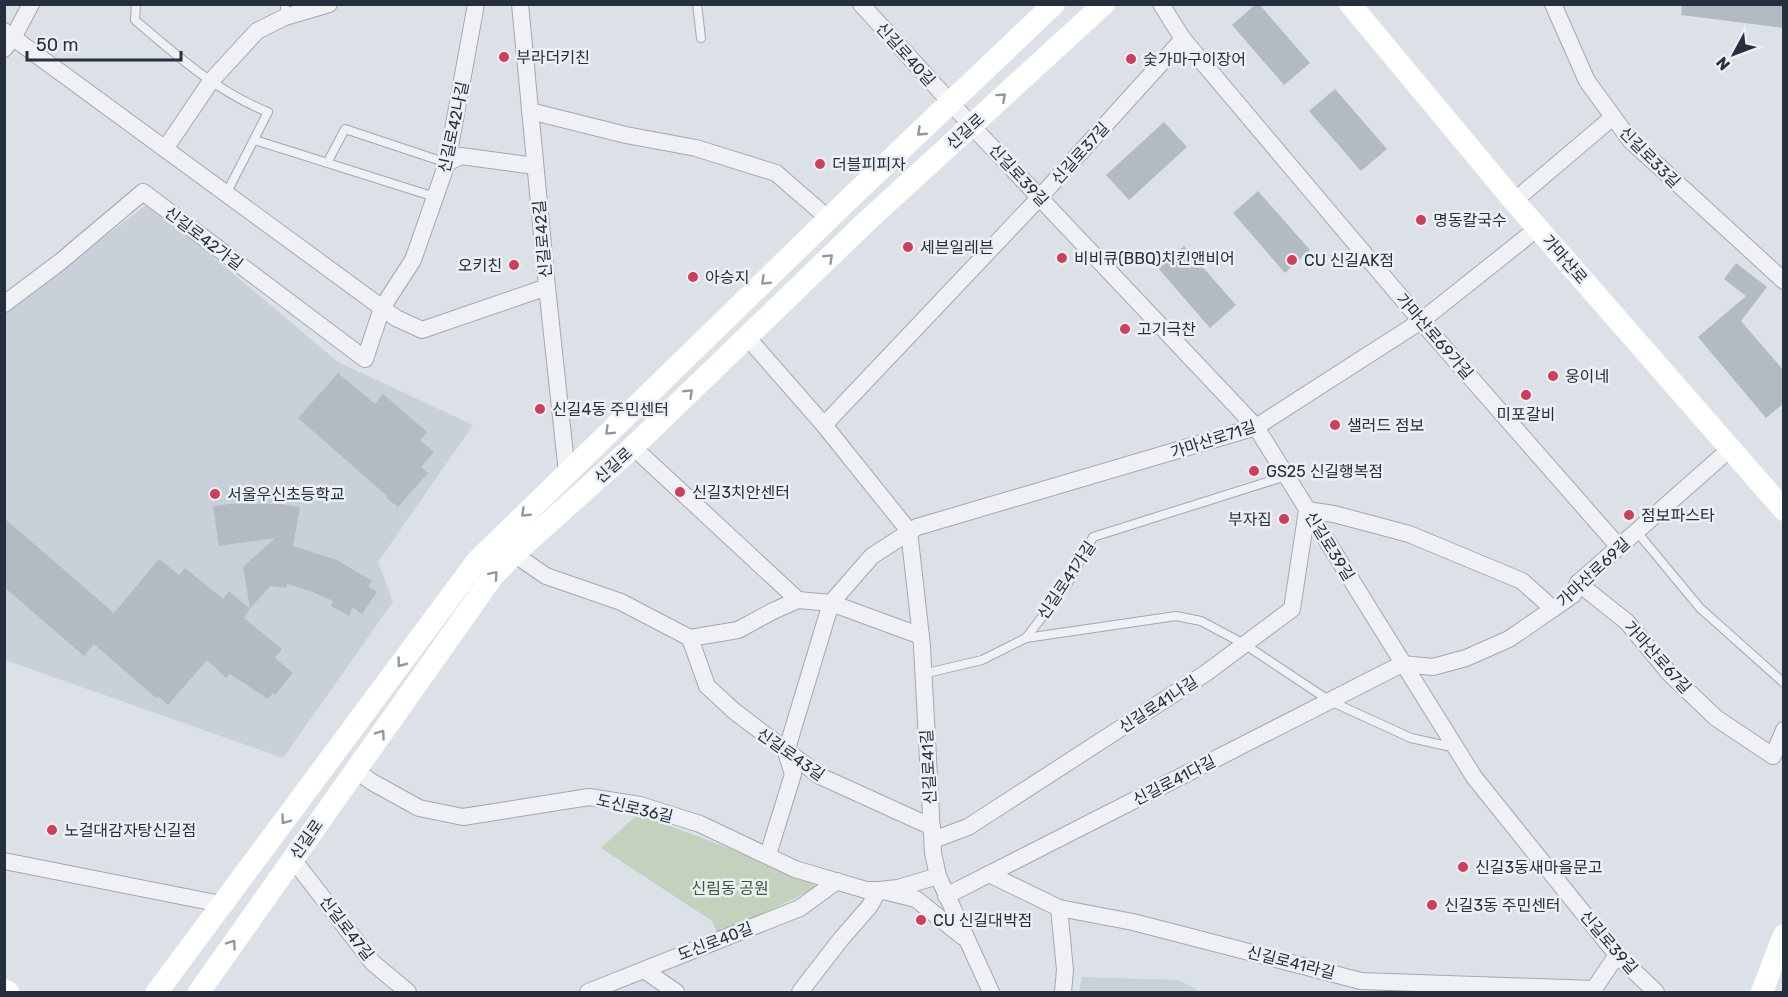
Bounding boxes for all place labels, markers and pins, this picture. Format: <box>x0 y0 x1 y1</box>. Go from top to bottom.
place label: 부라더키친 <box>516 48 590 67</box>
marker: 부라더키친 <box>497 50 511 64</box>
place label: 숯가마구이장어 <box>1143 50 1246 69</box>
marker: 숯가마구이장어 <box>1124 52 1138 66</box>
place label: 더블피피자 <box>832 155 906 174</box>
marker: 더블피피자 <box>813 157 827 171</box>
place label: 명동칼국수 <box>1433 211 1507 230</box>
marker: 명동칼국수 <box>1414 213 1428 227</box>
place label: 세븐일레븐 <box>920 238 994 257</box>
marker: 세븐일레븐 <box>901 240 915 254</box>
place label: 비비큐(BBQ)치킨앤비어 <box>1074 249 1235 268</box>
marker: 비비큐(BBQ)치킨앤비어 <box>1055 251 1069 265</box>
place label: CU 신길AK점 <box>1304 251 1394 270</box>
marker: CU 신길AK점 <box>1285 253 1299 267</box>
place label: 오키친 <box>458 256 502 275</box>
marker: 오키친 <box>507 258 521 272</box>
place label: 아승지 <box>705 268 749 287</box>
marker: 아승지 <box>686 270 700 284</box>
place label: 고기극찬 <box>1137 320 1196 339</box>
marker: 고기극찬 <box>1118 322 1132 336</box>
place label: 웅이네 <box>1565 367 1609 386</box>
marker: 웅이네 <box>1546 369 1560 383</box>
marker: 미포갈비 <box>1519 388 1533 402</box>
place label: 신길4동 주민센터 <box>552 400 669 419</box>
marker: 신길4동 주민센터 <box>533 402 547 416</box>
place label: 미포갈비 <box>1497 405 1555 424</box>
place label: 샐러드 점보 <box>1347 416 1425 435</box>
marker: 샐러드 점보 <box>1328 418 1342 432</box>
place label: GS25 신길행복점 <box>1266 462 1383 481</box>
marker: GS25 신길행복점 <box>1247 464 1261 478</box>
place label: 신길3치안센터 <box>692 483 790 502</box>
place label: 서울우신초등학교 <box>227 485 345 504</box>
marker: 신길3치안센터 <box>673 485 687 499</box>
marker: 서울우신초등학교 <box>208 487 222 501</box>
place label: 점보파스타 <box>1641 506 1715 525</box>
marker: 점보파스타 <box>1622 508 1636 522</box>
place label: 부자집 <box>1228 510 1272 529</box>
marker: 부자집 <box>1277 512 1291 526</box>
place label: 노걸대감자탕신길점 <box>64 821 196 840</box>
marker: 노걸대감자탕신길점 <box>45 823 59 837</box>
place label: 신길3동새마을문고 <box>1475 858 1602 877</box>
marker: 신길3동새마을문고 <box>1456 860 1470 874</box>
place label: 신길3동 주민센터 <box>1444 896 1561 915</box>
marker: 신길3동 주민센터 <box>1425 898 1439 912</box>
place label: CU 신길대박점 <box>933 911 1032 930</box>
marker: CU 신길대박점 <box>914 913 928 927</box>

